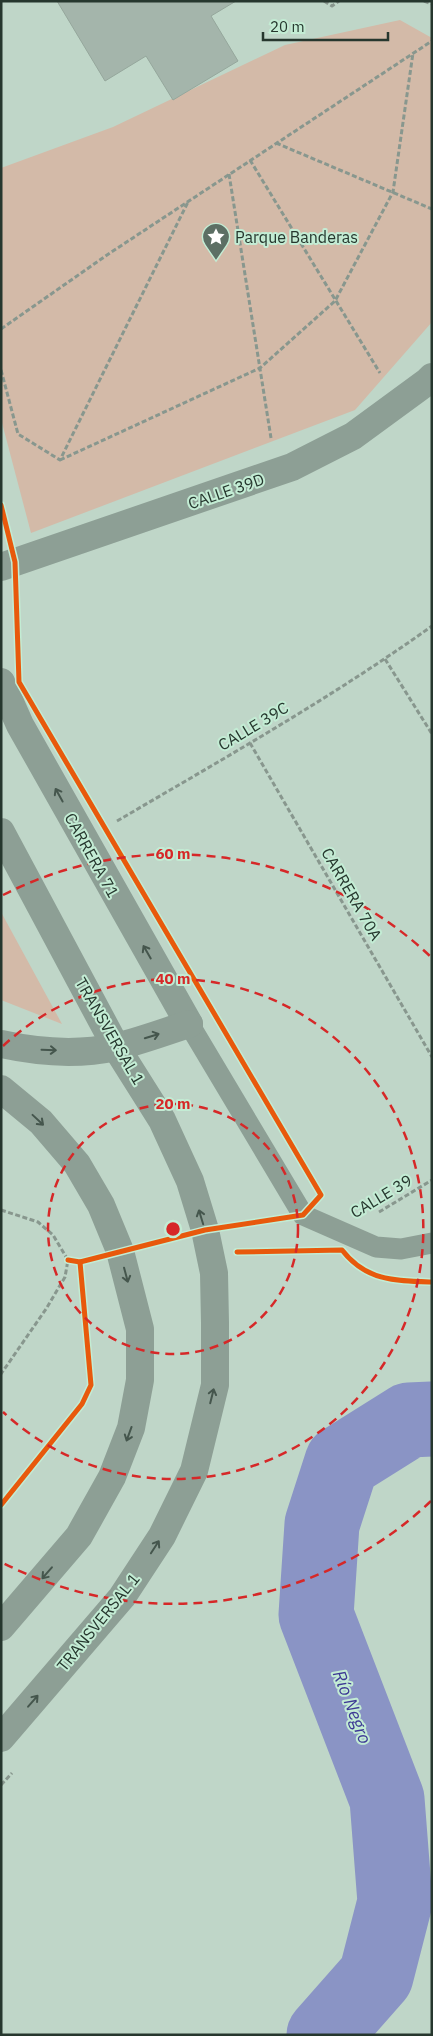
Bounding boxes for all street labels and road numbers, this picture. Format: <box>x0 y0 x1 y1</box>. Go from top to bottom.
street label: CALLE 39D <box>185 469 267 513</box>
street label: CALLE 39C <box>214 697 292 755</box>
street label: CARRERA 71 <box>61 809 123 901</box>
street label: CARRERA 70A <box>317 844 387 944</box>
street label: TRANSVERSAL 1 <box>71 974 149 1088</box>
street label: CALLE 39 <box>346 1170 416 1222</box>
street label: TRANSVERSAL 1 <box>52 1569 144 1675</box>

